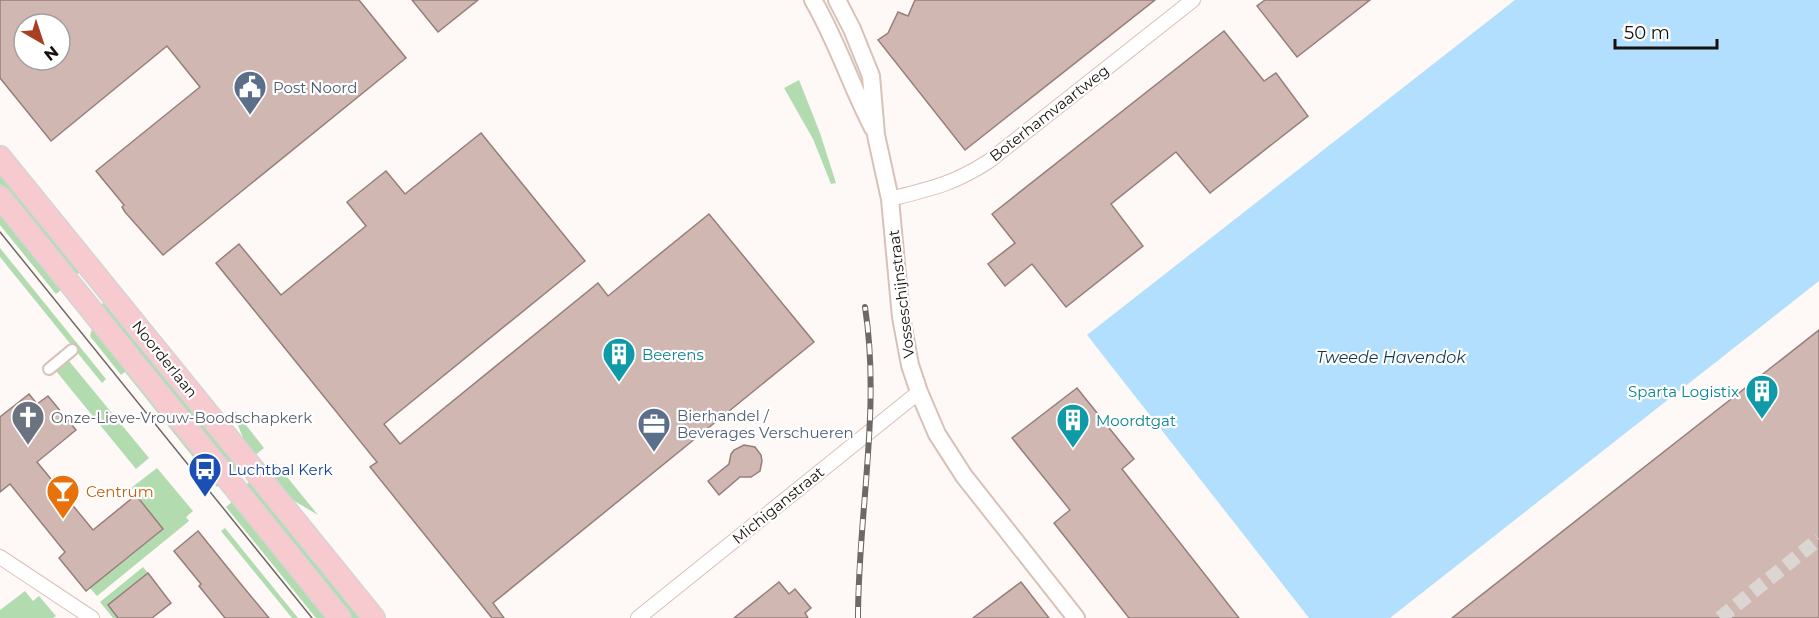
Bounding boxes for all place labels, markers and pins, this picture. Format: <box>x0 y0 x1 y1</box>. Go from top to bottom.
public building icon: Post Noord <box>232 69 268 116</box>
place label: Post Noord <box>273 78 357 97</box>
building icon: Beerens <box>601 336 637 383</box>
place label: Beerens <box>642 345 704 364</box>
building icon: Sparta Logistix <box>1744 373 1780 420</box>
place label: Sparta Logistix <box>1628 382 1739 401</box>
church icon: Onze-Lieve-Vrouw-Boodschapkerk <box>10 399 46 446</box>
building icon: Moordtgat <box>1055 402 1091 449</box>
office icon: Bierhandel / Beverages Verschueren <box>636 406 672 453</box>
place label: Bierhandel / Beverages Verschueren <box>677 406 854 442</box>
place label: Onze-Lieve-Vrouw-Boodschapkerk <box>51 408 312 427</box>
place label: Moordtgat <box>1096 411 1176 430</box>
bus stop icon: Luchtbal Kerk <box>187 451 223 498</box>
place label: Luchtbal Kerk <box>228 460 333 479</box>
bar icon: Centrum <box>45 473 81 520</box>
place label: Centrum <box>86 482 154 501</box>

